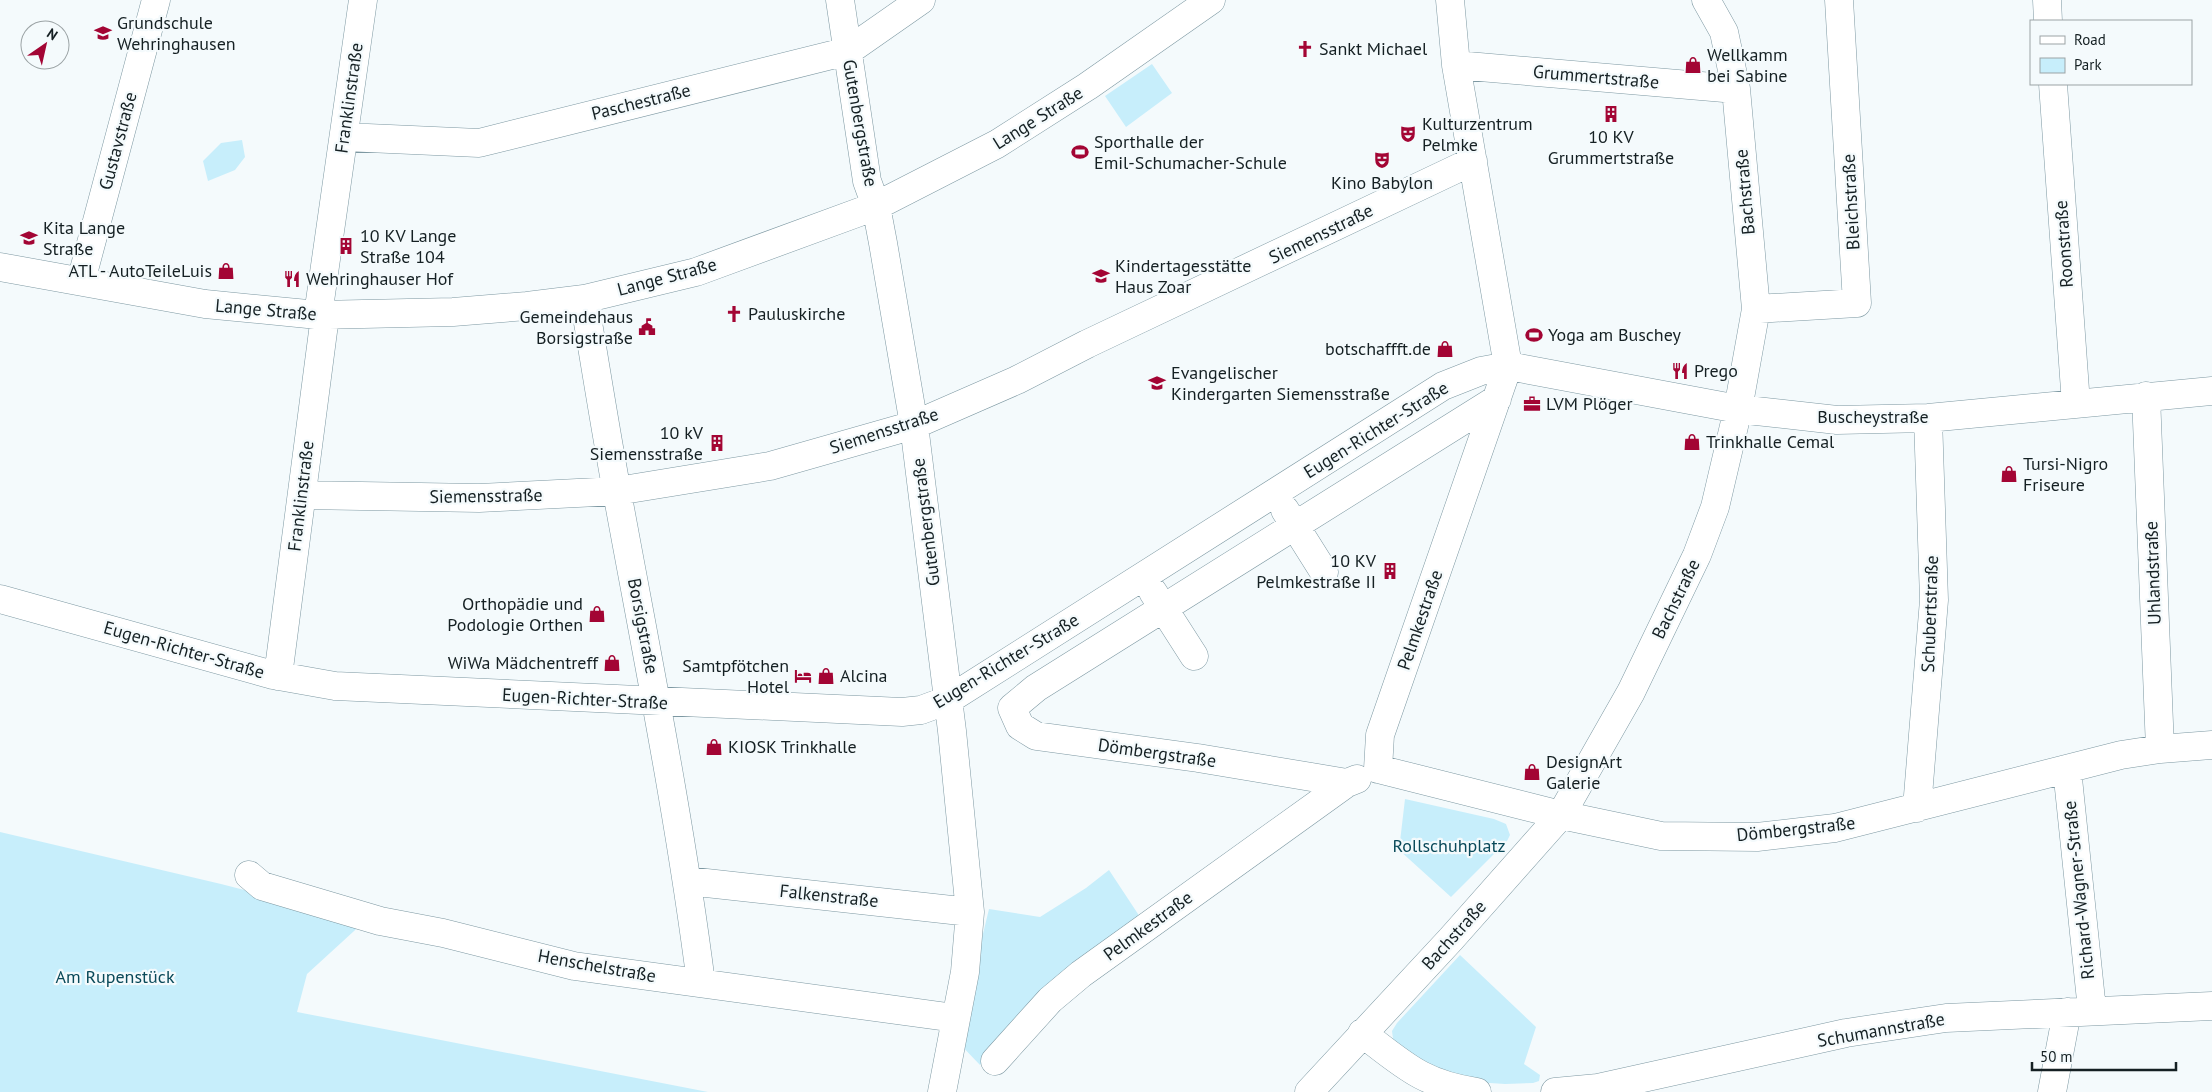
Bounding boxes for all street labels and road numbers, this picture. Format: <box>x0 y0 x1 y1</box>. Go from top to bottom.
street label: Franklinstraße <box>329 41 368 155</box>
street label: Gutenbergstraße <box>838 57 883 188</box>
street label: Grummertstraße <box>1532 60 1660 93</box>
street label: Paschestraße <box>589 78 693 125</box>
street label: Lange Straße <box>988 81 1087 154</box>
street label: Gustavstraße <box>93 89 142 192</box>
street label: Bachstraße <box>1729 148 1760 236</box>
street label: Bleichstraße <box>1836 153 1865 251</box>
street label: Siemensstraße <box>1265 198 1377 269</box>
street label: Roonstraße <box>2049 200 2078 288</box>
street label: Lange Straße <box>615 252 719 301</box>
street label: Lange Straße <box>214 294 318 325</box>
street label: Eugen-Richter-Straße <box>1299 376 1452 483</box>
street label: Siemensstraße <box>826 402 941 459</box>
street label: Buscheystraße <box>1817 405 1929 428</box>
street label: Franklinstraße <box>282 439 319 553</box>
street label: Gutenbergstraße <box>906 457 945 587</box>
street label: Siemensstraße <box>429 483 543 508</box>
street label: Uhlandstraße <box>2139 521 2166 625</box>
street label: Bachstraße <box>1646 555 1705 642</box>
street label: Schubertstraße <box>1916 555 1943 673</box>
street label: Pelmkestraße <box>1392 567 1447 673</box>
street label: Borsigstraße <box>623 576 664 676</box>
street label: Eugen-Richter-Straße <box>929 608 1083 713</box>
street label: Eugen-Richter-Straße <box>101 616 267 683</box>
street label: Eugen-Richter-Straße <box>501 683 669 714</box>
street label: Dömbergstraße <box>1096 733 1218 772</box>
street label: Richard-Wagner-Straße <box>2058 800 2099 981</box>
street label: Dömbergstraße <box>1735 811 1856 846</box>
street label: Falkenstraße <box>778 879 880 912</box>
street label: Pelmkestraße <box>1099 886 1197 966</box>
street label: Bachstraße <box>1416 895 1491 974</box>
street label: Henschelstraße <box>536 944 658 987</box>
street label: Schumannstraße <box>1815 1007 1946 1052</box>

